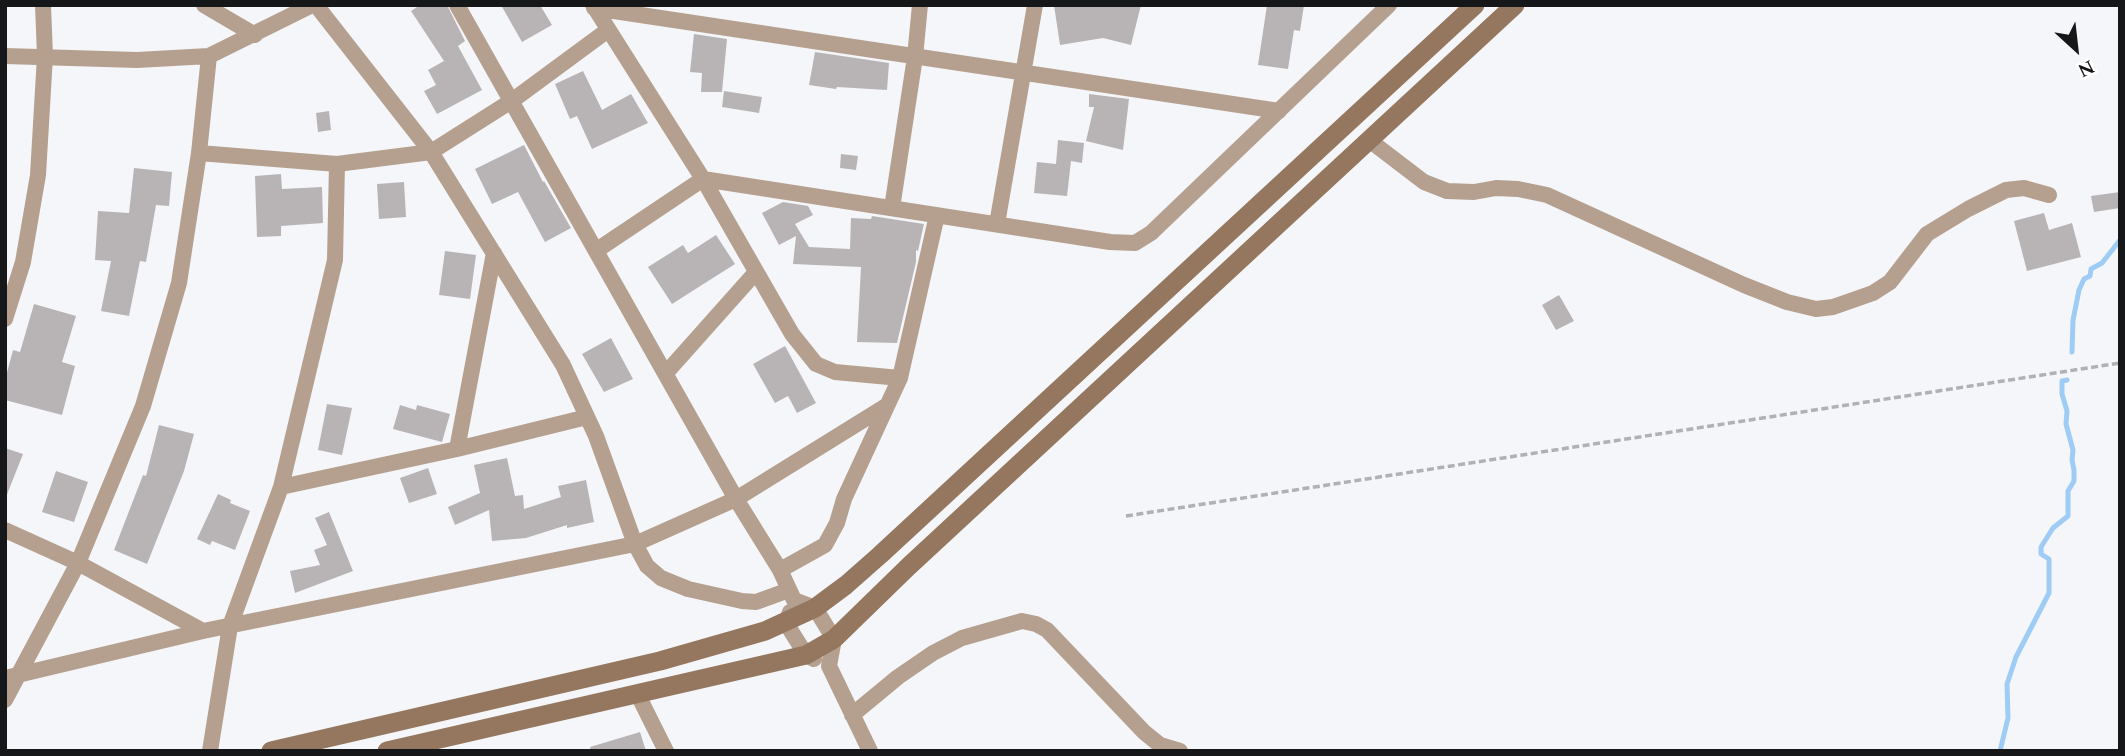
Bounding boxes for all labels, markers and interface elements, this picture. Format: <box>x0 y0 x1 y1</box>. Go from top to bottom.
north arrow <box>2041 14 2111 84</box>
text: N <box>2072 52 2099 85</box>

